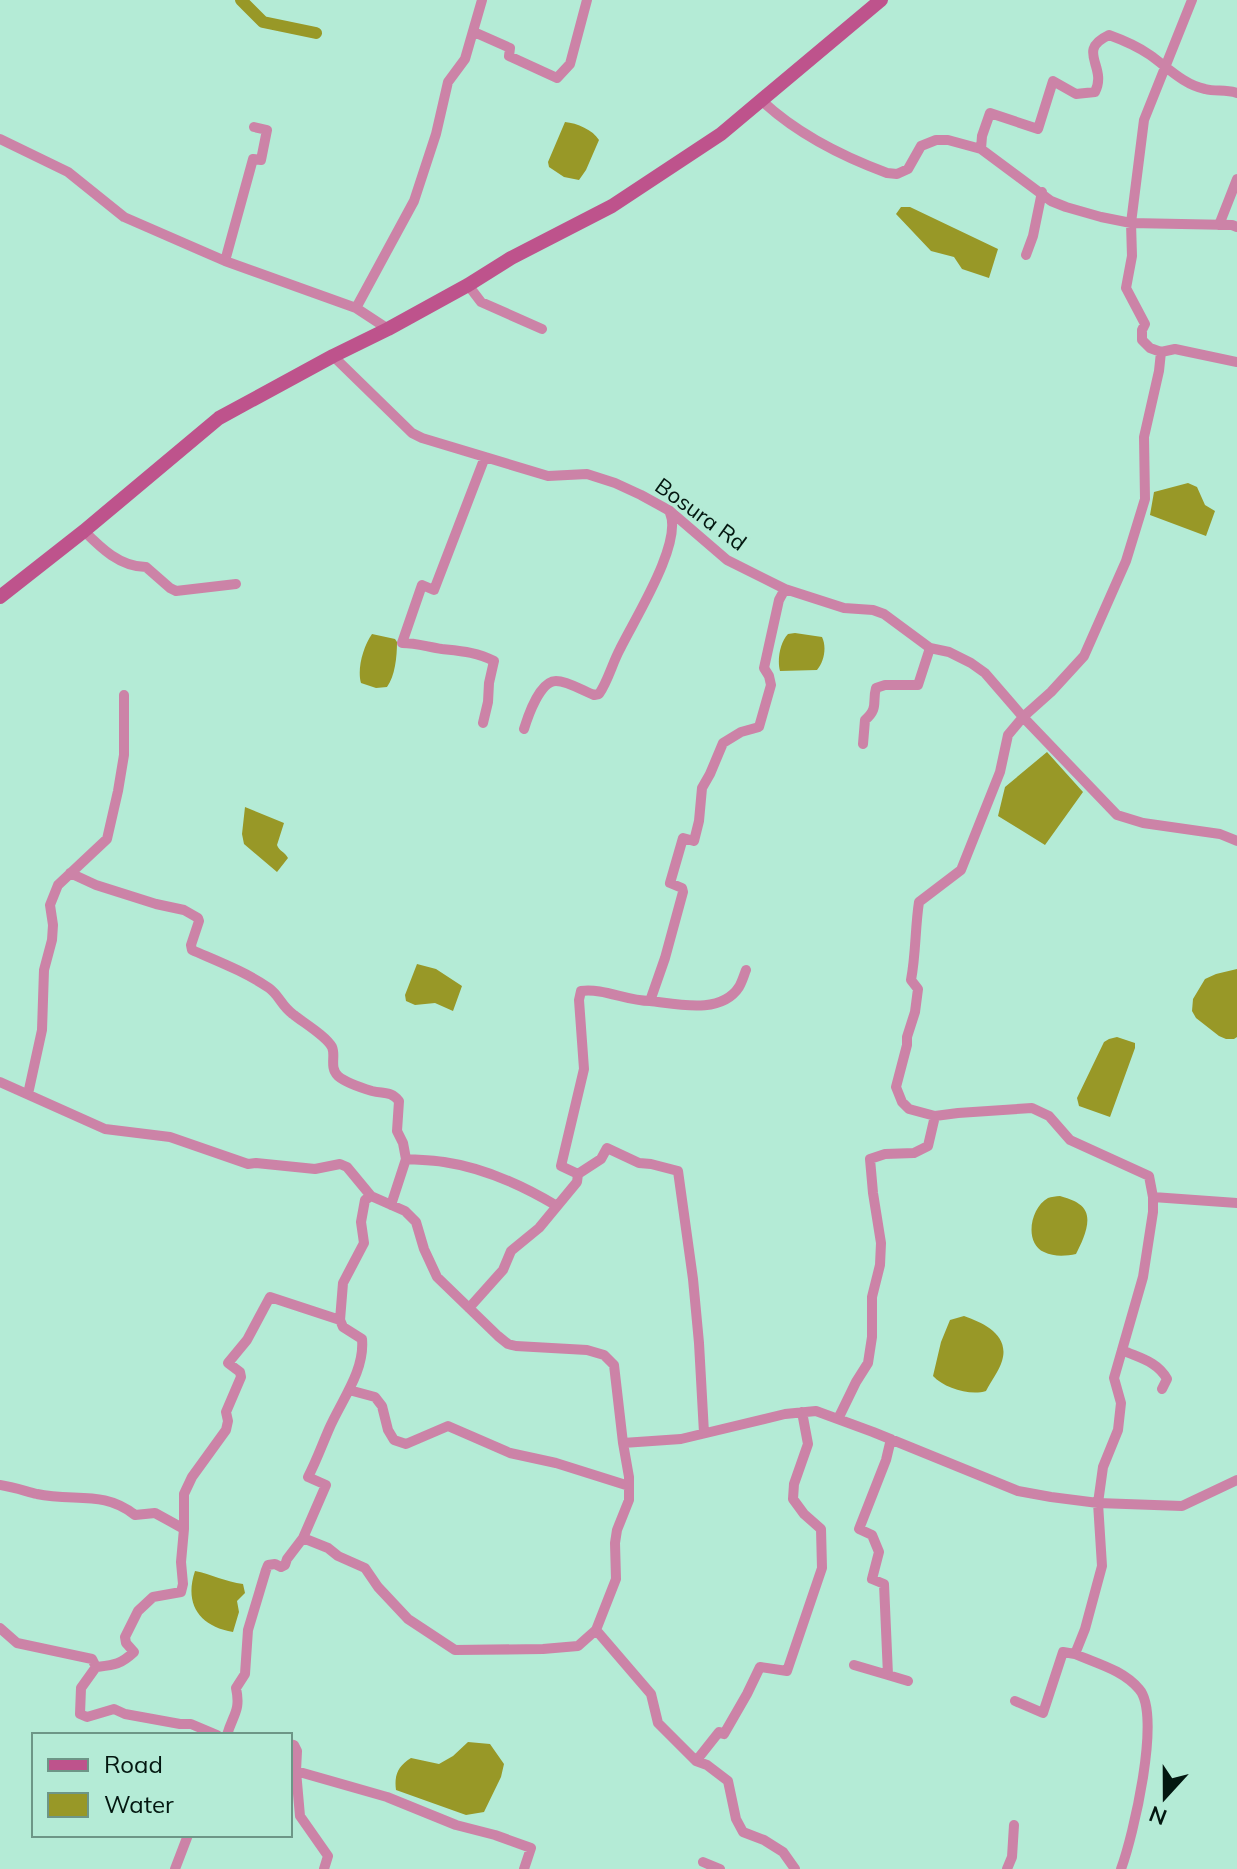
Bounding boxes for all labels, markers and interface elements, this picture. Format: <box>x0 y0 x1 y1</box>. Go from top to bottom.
street label: Bosura Rd <box>650 471 752 557</box>
legend <box>32 1733 292 1837</box>
text: Road <box>104 1749 163 1779</box>
north arrow <box>1125 1757 1205 1837</box>
text: Water <box>104 1789 174 1819</box>
text: N <box>1145 1800 1171 1832</box>

